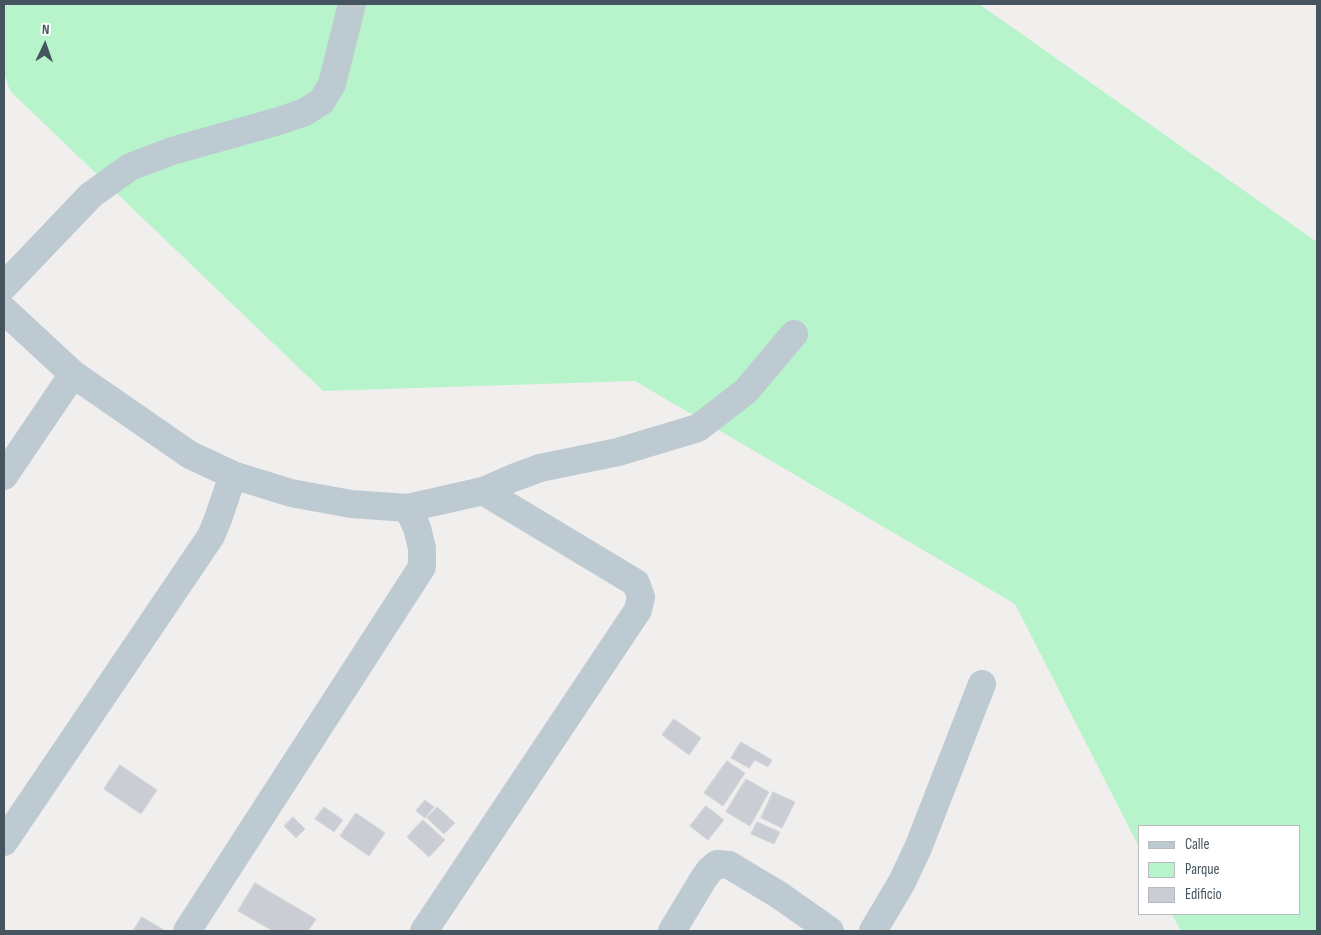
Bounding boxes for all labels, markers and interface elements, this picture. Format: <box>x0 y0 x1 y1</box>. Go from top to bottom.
north arrow <box>20 20 70 70</box>
text: N <box>42 21 50 38</box>
legend <box>1138 825 1301 915</box>
text: Calle <box>1185 835 1209 854</box>
text: Parque <box>1185 860 1220 879</box>
text: Edificio <box>1185 885 1222 904</box>

